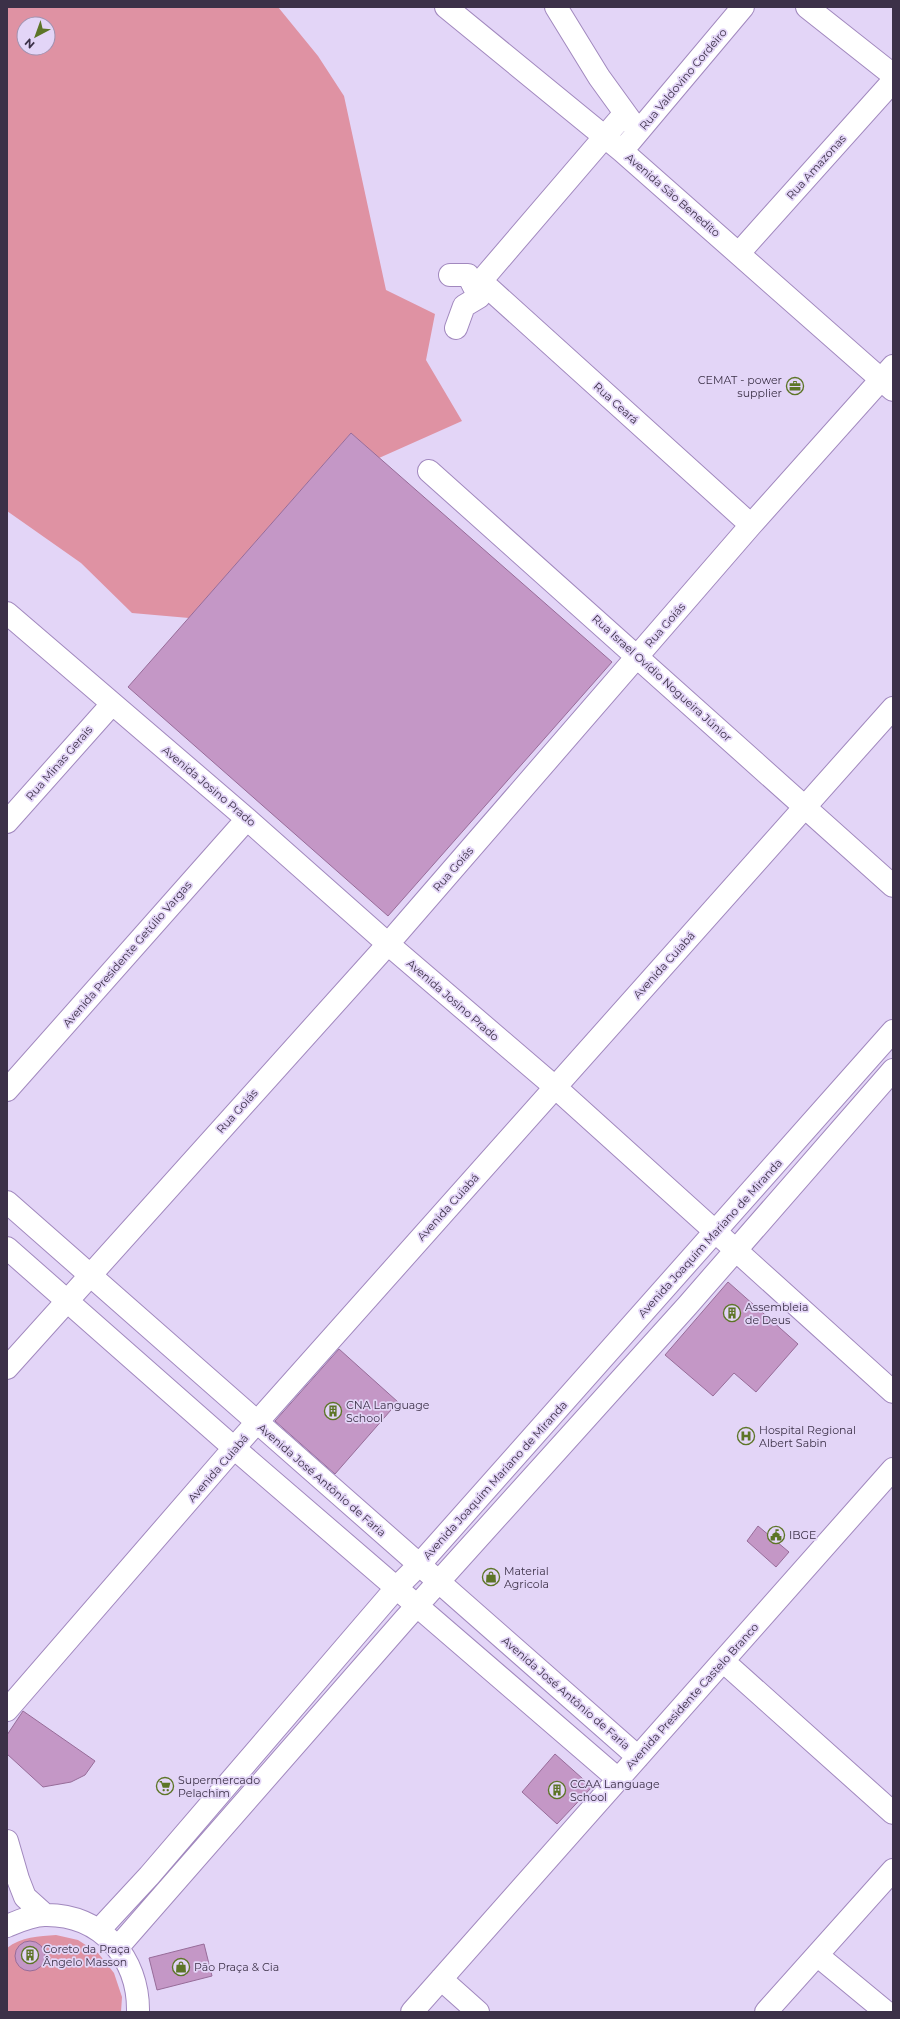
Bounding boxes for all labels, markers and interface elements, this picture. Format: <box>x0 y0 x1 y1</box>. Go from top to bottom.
north arrow <box>16 16 56 56</box>
street label: Rua Valdovino Cordeiro <box>636 25 730 133</box>
text: N <box>21 35 37 52</box>
street label: Rua Amazonas <box>783 131 849 202</box>
street label: Avenida São Benedito <box>623 150 723 240</box>
place label: CEMAT - power supplier <box>698 373 782 400</box>
office icon: CEMAT - power supplier <box>785 376 805 396</box>
street label: Rua Ceará <box>591 379 641 427</box>
street label: Rua Goiás <box>642 599 689 650</box>
street label: Rua Israel Ovídio Nogueira Júnior <box>589 612 735 744</box>
street label: Rua Minas Gerais <box>23 722 96 803</box>
street label: Avenida Josino Prado <box>159 743 259 829</box>
street label: Rua Goiás <box>430 843 477 894</box>
street label: Avenida Presidente Getúlio Vargas <box>60 877 195 1030</box>
street label: Avenida Cuiabá <box>630 929 698 1001</box>
street label: Avenida Josino Prado <box>404 956 502 1044</box>
street label: Rua Goiás <box>213 1085 261 1136</box>
street label: Avenida Joaquim Mariano de Miranda <box>635 1156 785 1320</box>
street label: Avenida Cuiabá <box>414 1171 482 1243</box>
place label: Assembleia de Deus <box>745 1300 808 1327</box>
building icon: Assembleia de Deus <box>722 1303 742 1323</box>
place label: CNA Language School <box>346 1398 430 1425</box>
street label: Avenida Joaquim Mariano de Miranda <box>420 1398 570 1562</box>
building icon: CNA Language School <box>323 1401 343 1421</box>
street label: Avenida José Antônio de Faria <box>255 1421 389 1539</box>
place label: Hospital Regional Albert Sabin <box>759 1423 856 1450</box>
hospital icon: Hospital Regional Albert Sabin <box>736 1426 756 1446</box>
street label: Avenida Cuiabá <box>185 1431 251 1505</box>
public building icon: IBGE <box>766 1525 786 1545</box>
place label: IBGE <box>789 1528 816 1542</box>
place label: Material Agricola <box>504 1564 549 1591</box>
shop icon: Material Agricola <box>481 1567 501 1587</box>
street label: Avenida Presidente Castelo Branco <box>623 1620 761 1772</box>
street label: Avenida José Antônio de Faria <box>499 1634 633 1752</box>
place label: Supermercado Pelachim <box>178 1773 260 1800</box>
supermarket icon: Supermercado Pelachim <box>155 1776 175 1796</box>
place label: CCAA Language School <box>570 1777 660 1804</box>
building icon: CCAA Language School <box>547 1780 567 1800</box>
place label: Coreto da Praça Ângelo Masson <box>43 1942 130 1969</box>
building icon: Coreto da Praça Ângelo Masson <box>20 1945 40 1965</box>
shop icon: Pão Praça & Cia <box>171 1957 191 1977</box>
place label: Pão Praça & Cia <box>194 1960 279 1974</box>

